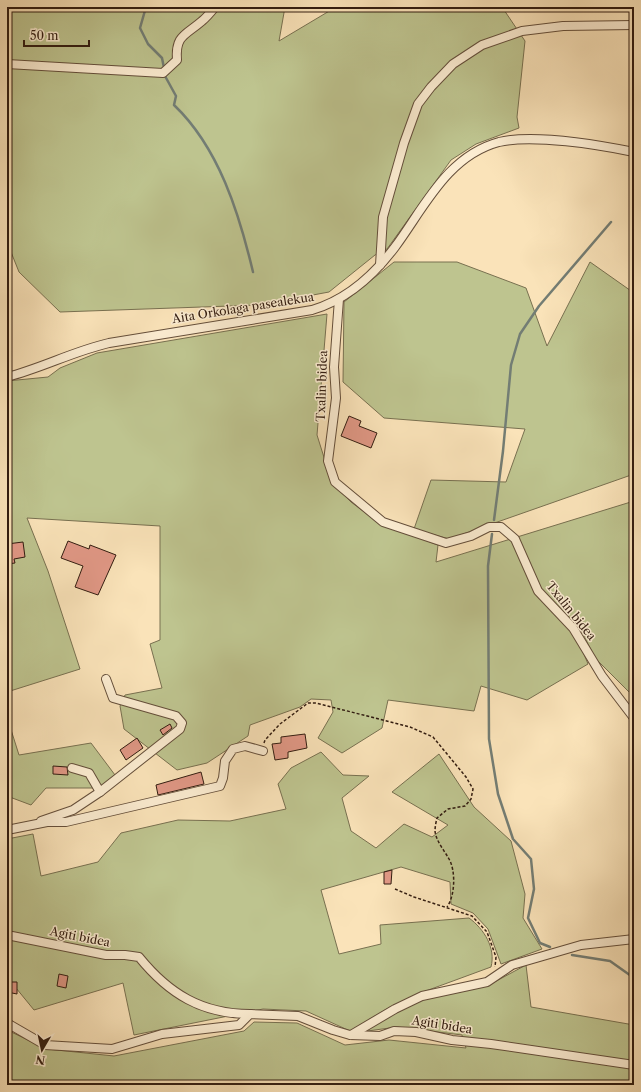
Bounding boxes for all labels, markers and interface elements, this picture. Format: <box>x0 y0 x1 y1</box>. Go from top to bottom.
scale bar <box>24 22 89 48</box>
text: 50 m <box>30 28 59 43</box>
street label: Aita Orkolaga pasealekua <box>170 289 316 326</box>
street label: Txalin bidea <box>313 349 330 422</box>
street label: Txalin bidea <box>543 578 600 644</box>
street label: Agiti bidea <box>48 923 112 950</box>
street label: Agiti bidea <box>410 1012 474 1037</box>
north arrow <box>22 1030 62 1070</box>
text: N <box>34 1052 46 1068</box>

